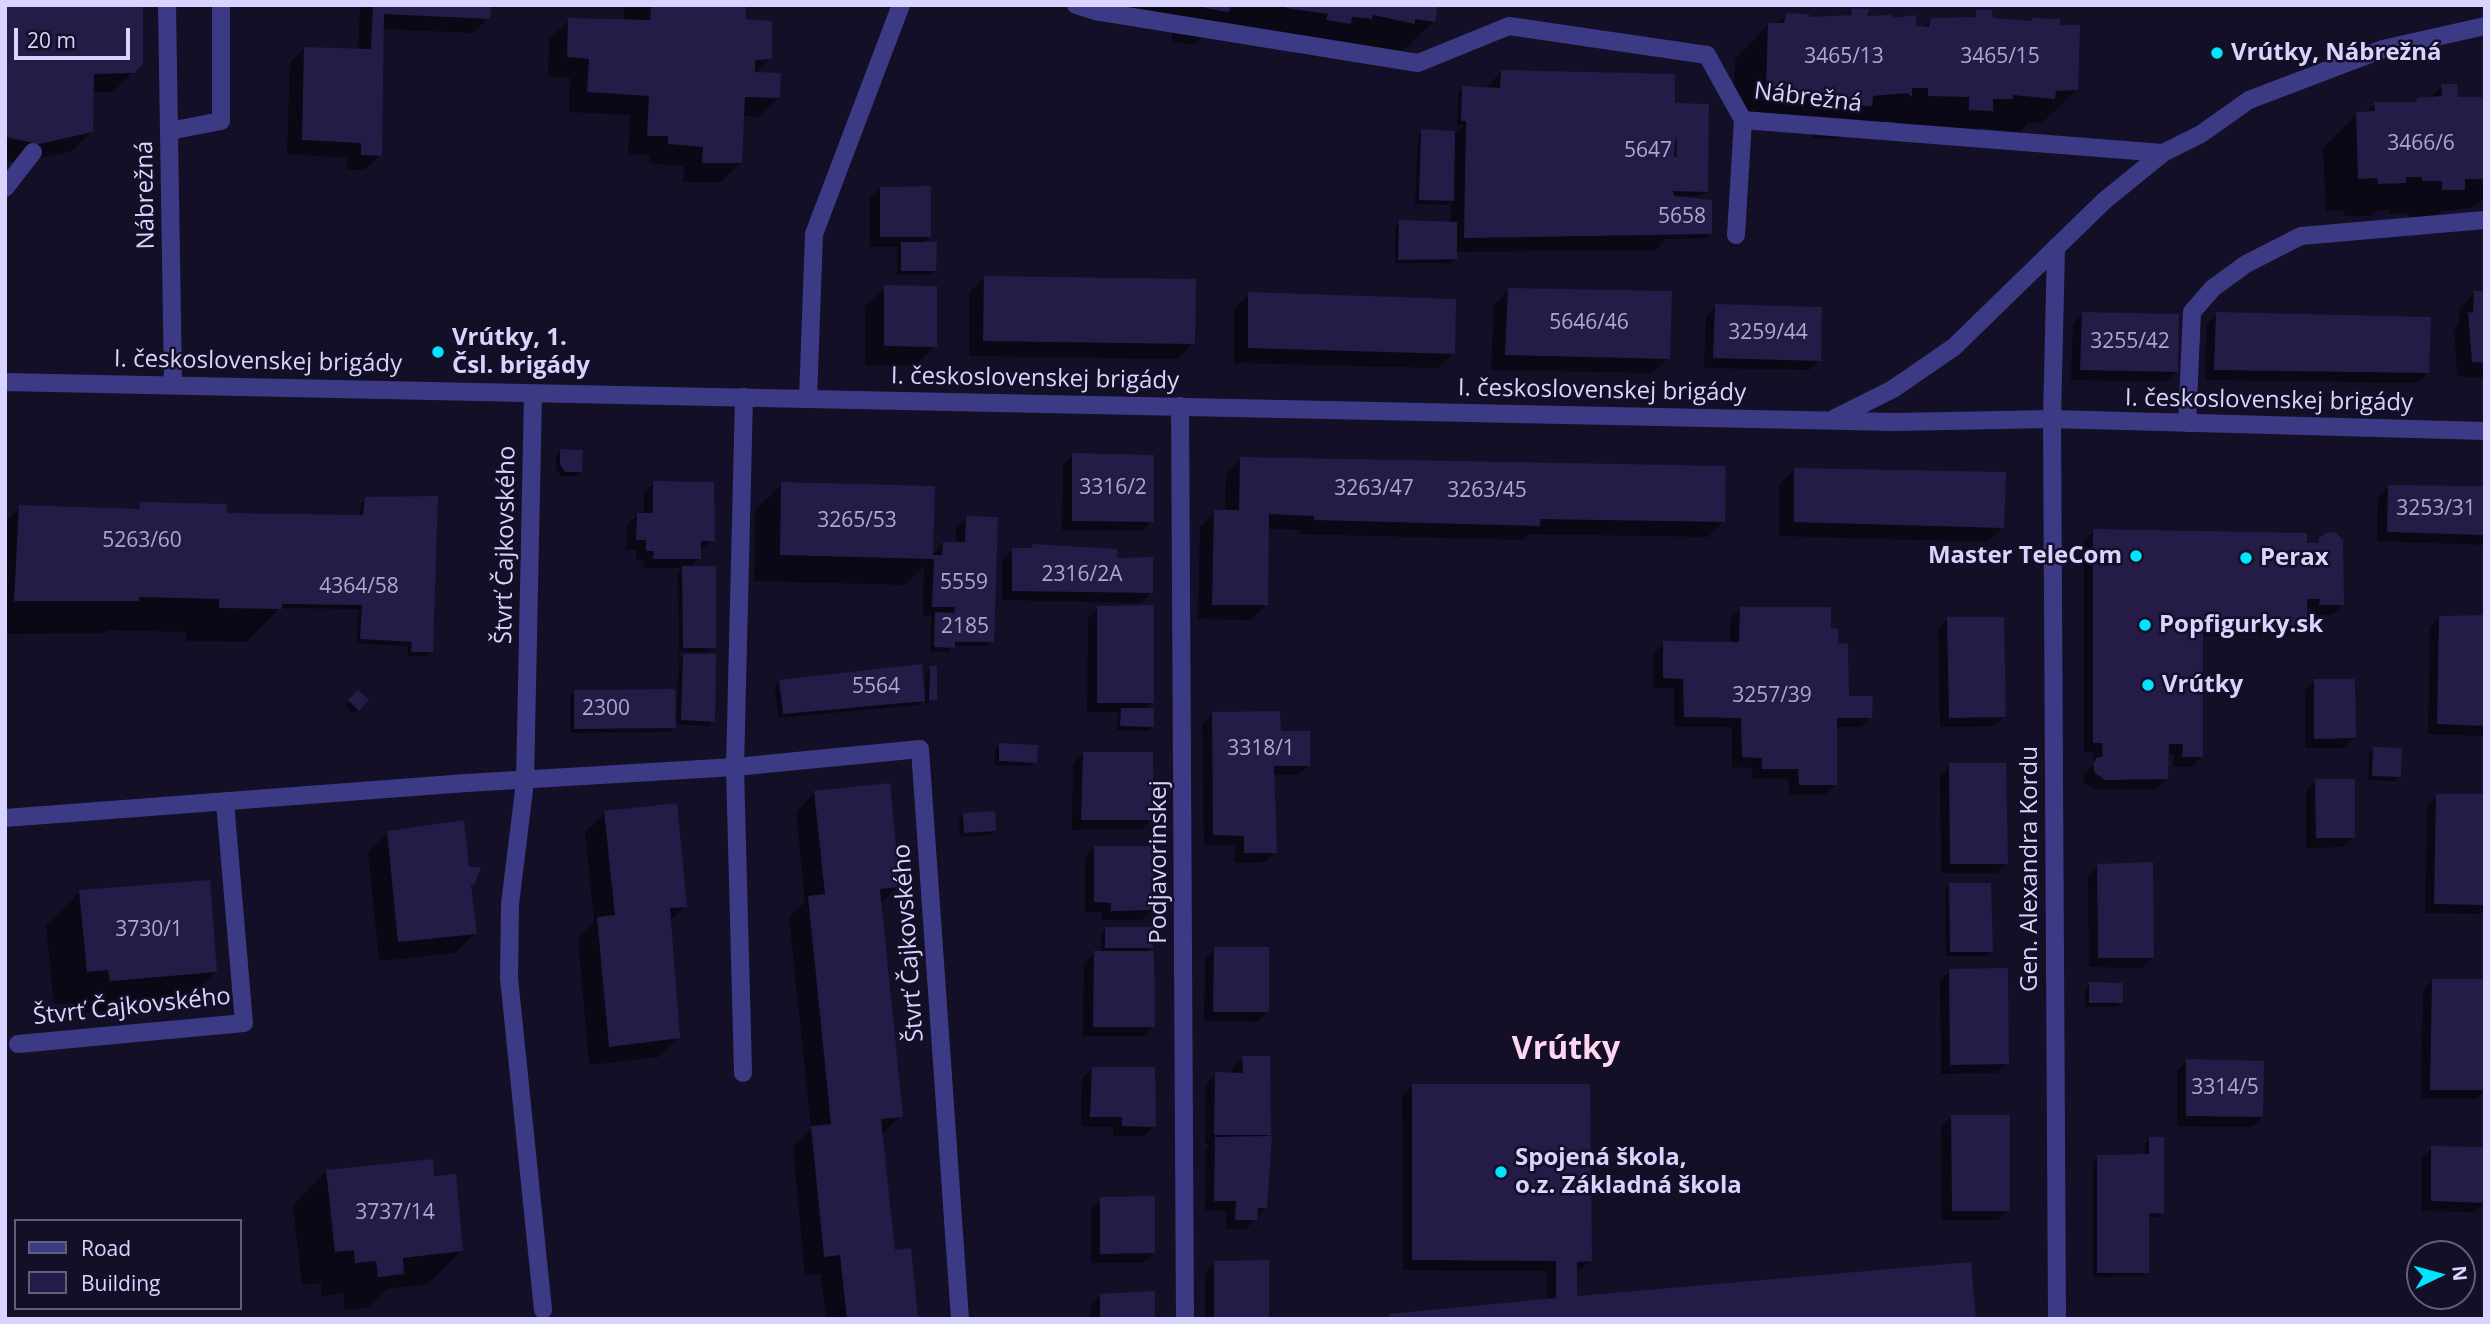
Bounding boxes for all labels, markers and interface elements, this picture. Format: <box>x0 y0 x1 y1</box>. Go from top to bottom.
scale bar <box>18 14 133 58</box>
text: 20 m <box>27 26 76 54</box>
place label: Vrútky, Nábrežná <box>2231 39 2442 67</box>
house number: 3465/13 <box>1804 44 1884 70</box>
house number: 3465/15 <box>1960 44 2040 70</box>
marker: Vrútky, Nábrežná <box>2209 45 2225 61</box>
street label: Nábrežná <box>1752 77 1864 119</box>
house number: 3466/6 <box>2387 131 2455 157</box>
house number: 5647 <box>1624 138 1672 164</box>
street label: Nábrežná <box>131 140 161 250</box>
house number: 5658 <box>1658 204 1706 230</box>
house number: 5646/46 <box>1549 310 1629 336</box>
house number: 3259/44 <box>1728 320 1808 346</box>
place label: Vrútky, 1. Čsl. brigády <box>452 324 590 380</box>
house number: 3255/42 <box>2090 329 2170 355</box>
marker: Vrútky, 1. Čsl. brigády <box>430 344 446 360</box>
street label: I. československej brigády <box>114 345 402 379</box>
street label: I. československej brigády <box>891 362 1179 396</box>
street label: I. československej brigády <box>1458 374 1746 408</box>
street label: I. československej brigády <box>2125 384 2413 418</box>
street label: Štvrť Čajkovského <box>490 446 522 644</box>
house number: 3316/2 <box>1079 475 1147 501</box>
house number: 3263/47 <box>1334 476 1414 502</box>
house number: 3263/45 <box>1447 478 1527 504</box>
house number: 3253/31 <box>2396 496 2476 522</box>
house number: 3265/53 <box>817 508 897 534</box>
house number: 5263/60 <box>102 528 182 554</box>
place label: Master TeleCom <box>1928 542 2122 570</box>
place label: Perax <box>2260 544 2329 572</box>
marker: Master TeleCom <box>2128 548 2144 564</box>
marker: Perax <box>2238 550 2254 566</box>
house number: 2316/2A <box>1041 562 1123 588</box>
house number: 5559 <box>940 570 988 596</box>
house number: 4364/58 <box>319 574 399 600</box>
place label: Popfigurky.sk <box>2159 611 2323 639</box>
house number: 2185 <box>941 614 989 640</box>
marker: Popfigurky.sk <box>2137 617 2153 633</box>
place label: Vrútky <box>2162 671 2243 699</box>
house number: 5564 <box>852 674 900 700</box>
marker: Vrútky <box>2140 677 2156 693</box>
house number: 3257/39 <box>1732 683 1812 709</box>
house number: 2300 <box>582 696 630 722</box>
house number: 3318/1 <box>1227 736 1295 762</box>
street label: Gen. Alexandra Kordu <box>2016 746 2044 992</box>
street label: Podjavorinskej <box>1145 780 1173 944</box>
street label: Štvrť Čajkovského <box>888 843 930 1043</box>
house number: 3730/1 <box>115 917 183 943</box>
street label: Štvrť Čajkovského <box>32 982 232 1032</box>
district label: Vrútky <box>1512 1031 1620 1069</box>
house number: 3314/5 <box>2191 1075 2259 1101</box>
place label: Spojená škola, o.z. Základná škola <box>1515 1144 1742 1200</box>
marker: Spojená škola, o.z. Základná škola <box>1493 1164 1509 1180</box>
house number: 3737/14 <box>355 1200 435 1226</box>
legend <box>14 1219 242 1310</box>
text: Road <box>81 1234 131 1262</box>
north arrow <box>2406 1240 2476 1310</box>
text: N <box>2446 1265 2474 1282</box>
text: Building <box>81 1269 160 1297</box>

